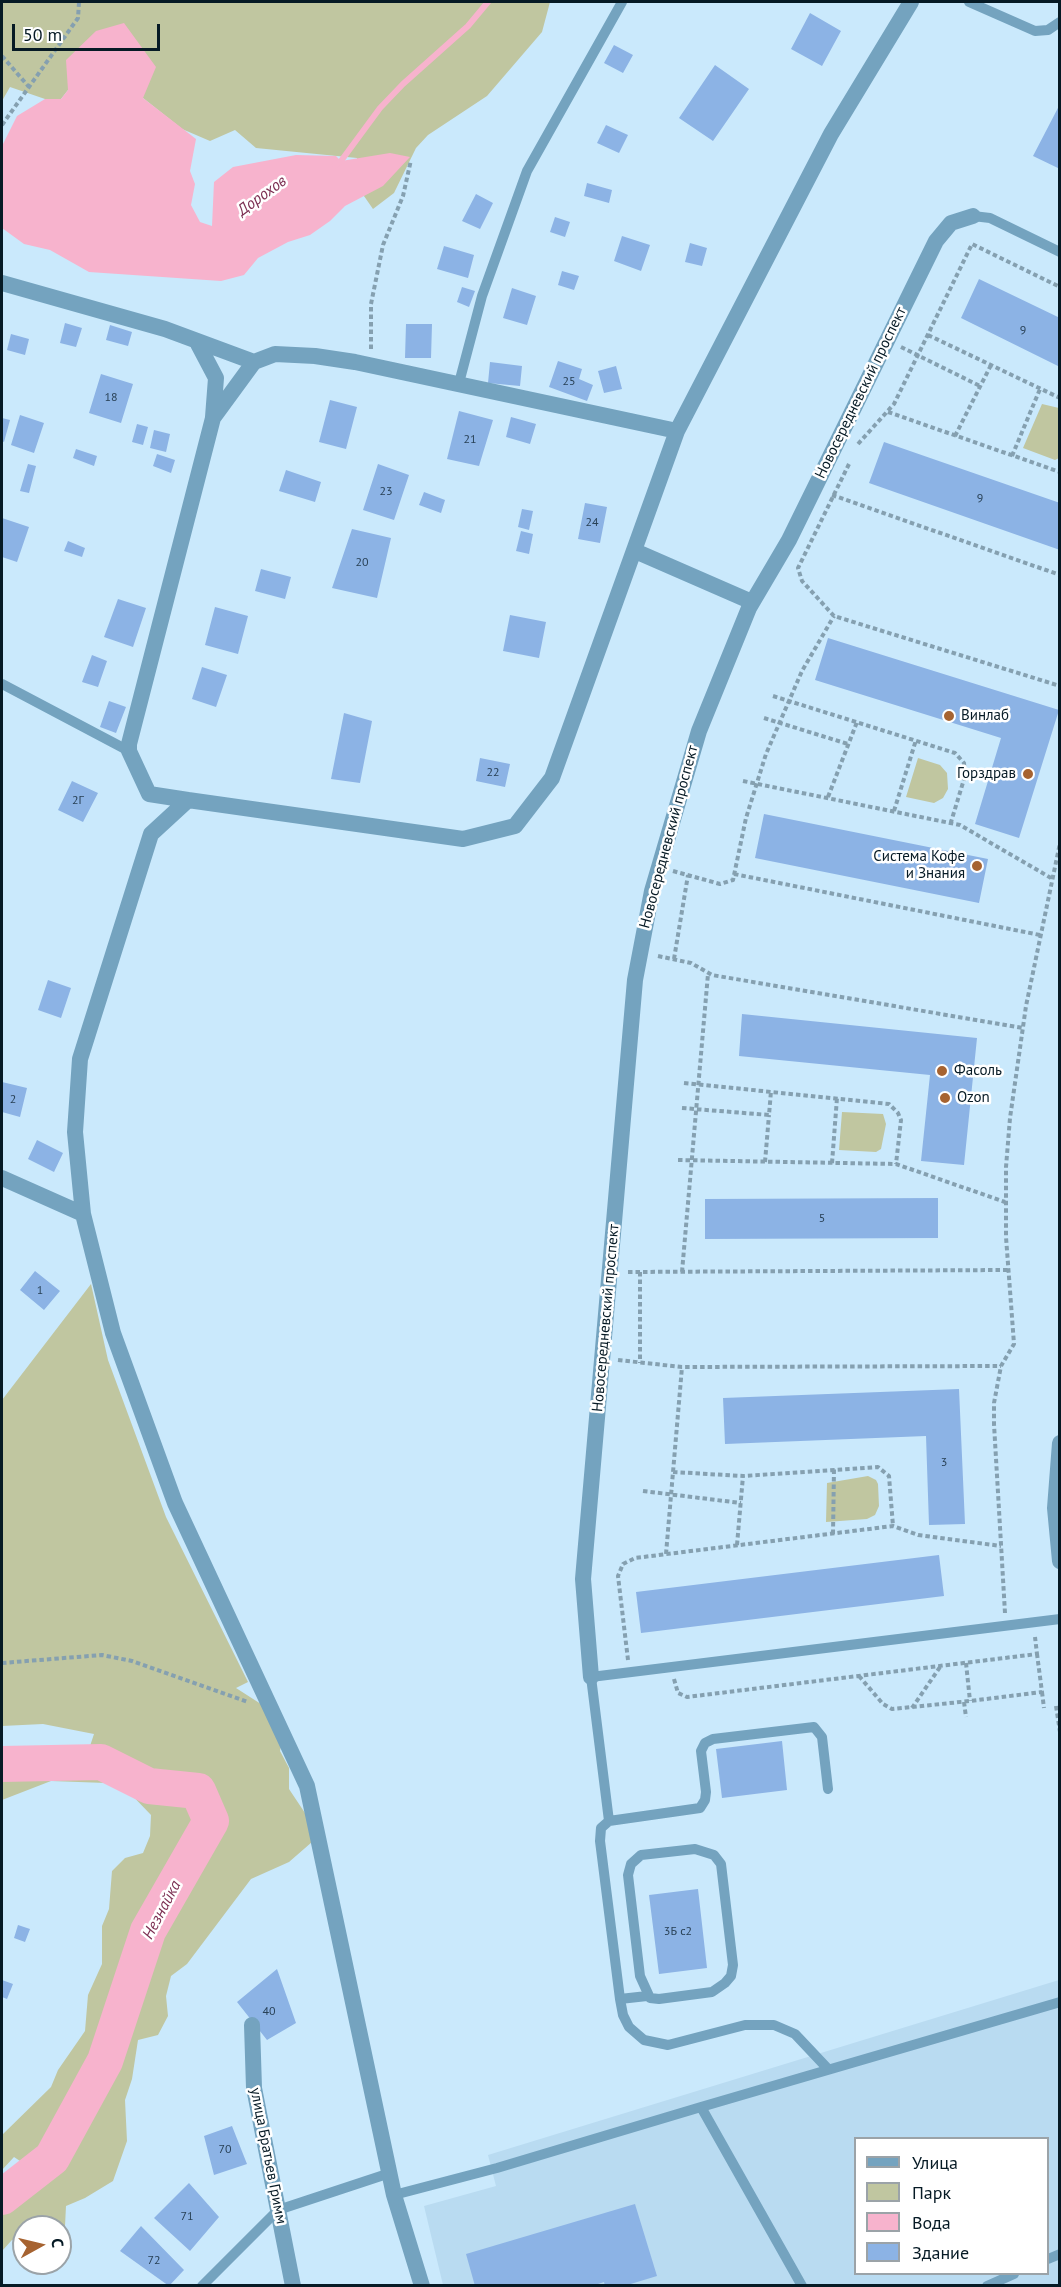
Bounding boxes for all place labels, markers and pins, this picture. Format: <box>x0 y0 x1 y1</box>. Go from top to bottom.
place label: Винлаб <box>961 707 1009 725</box>
marker: Винлаб <box>942 709 956 723</box>
place label: Горздрав <box>957 765 1016 783</box>
marker: Горздрав <box>1021 767 1035 781</box>
place label: Система Кофе и Знания <box>873 848 965 883</box>
marker: Система Кофе и Знания <box>970 859 984 873</box>
place label: Фасоль <box>954 1062 1002 1080</box>
marker: Фасоль <box>935 1064 949 1078</box>
place label: Ozon <box>957 1089 990 1107</box>
marker: Ozon <box>938 1091 952 1105</box>

